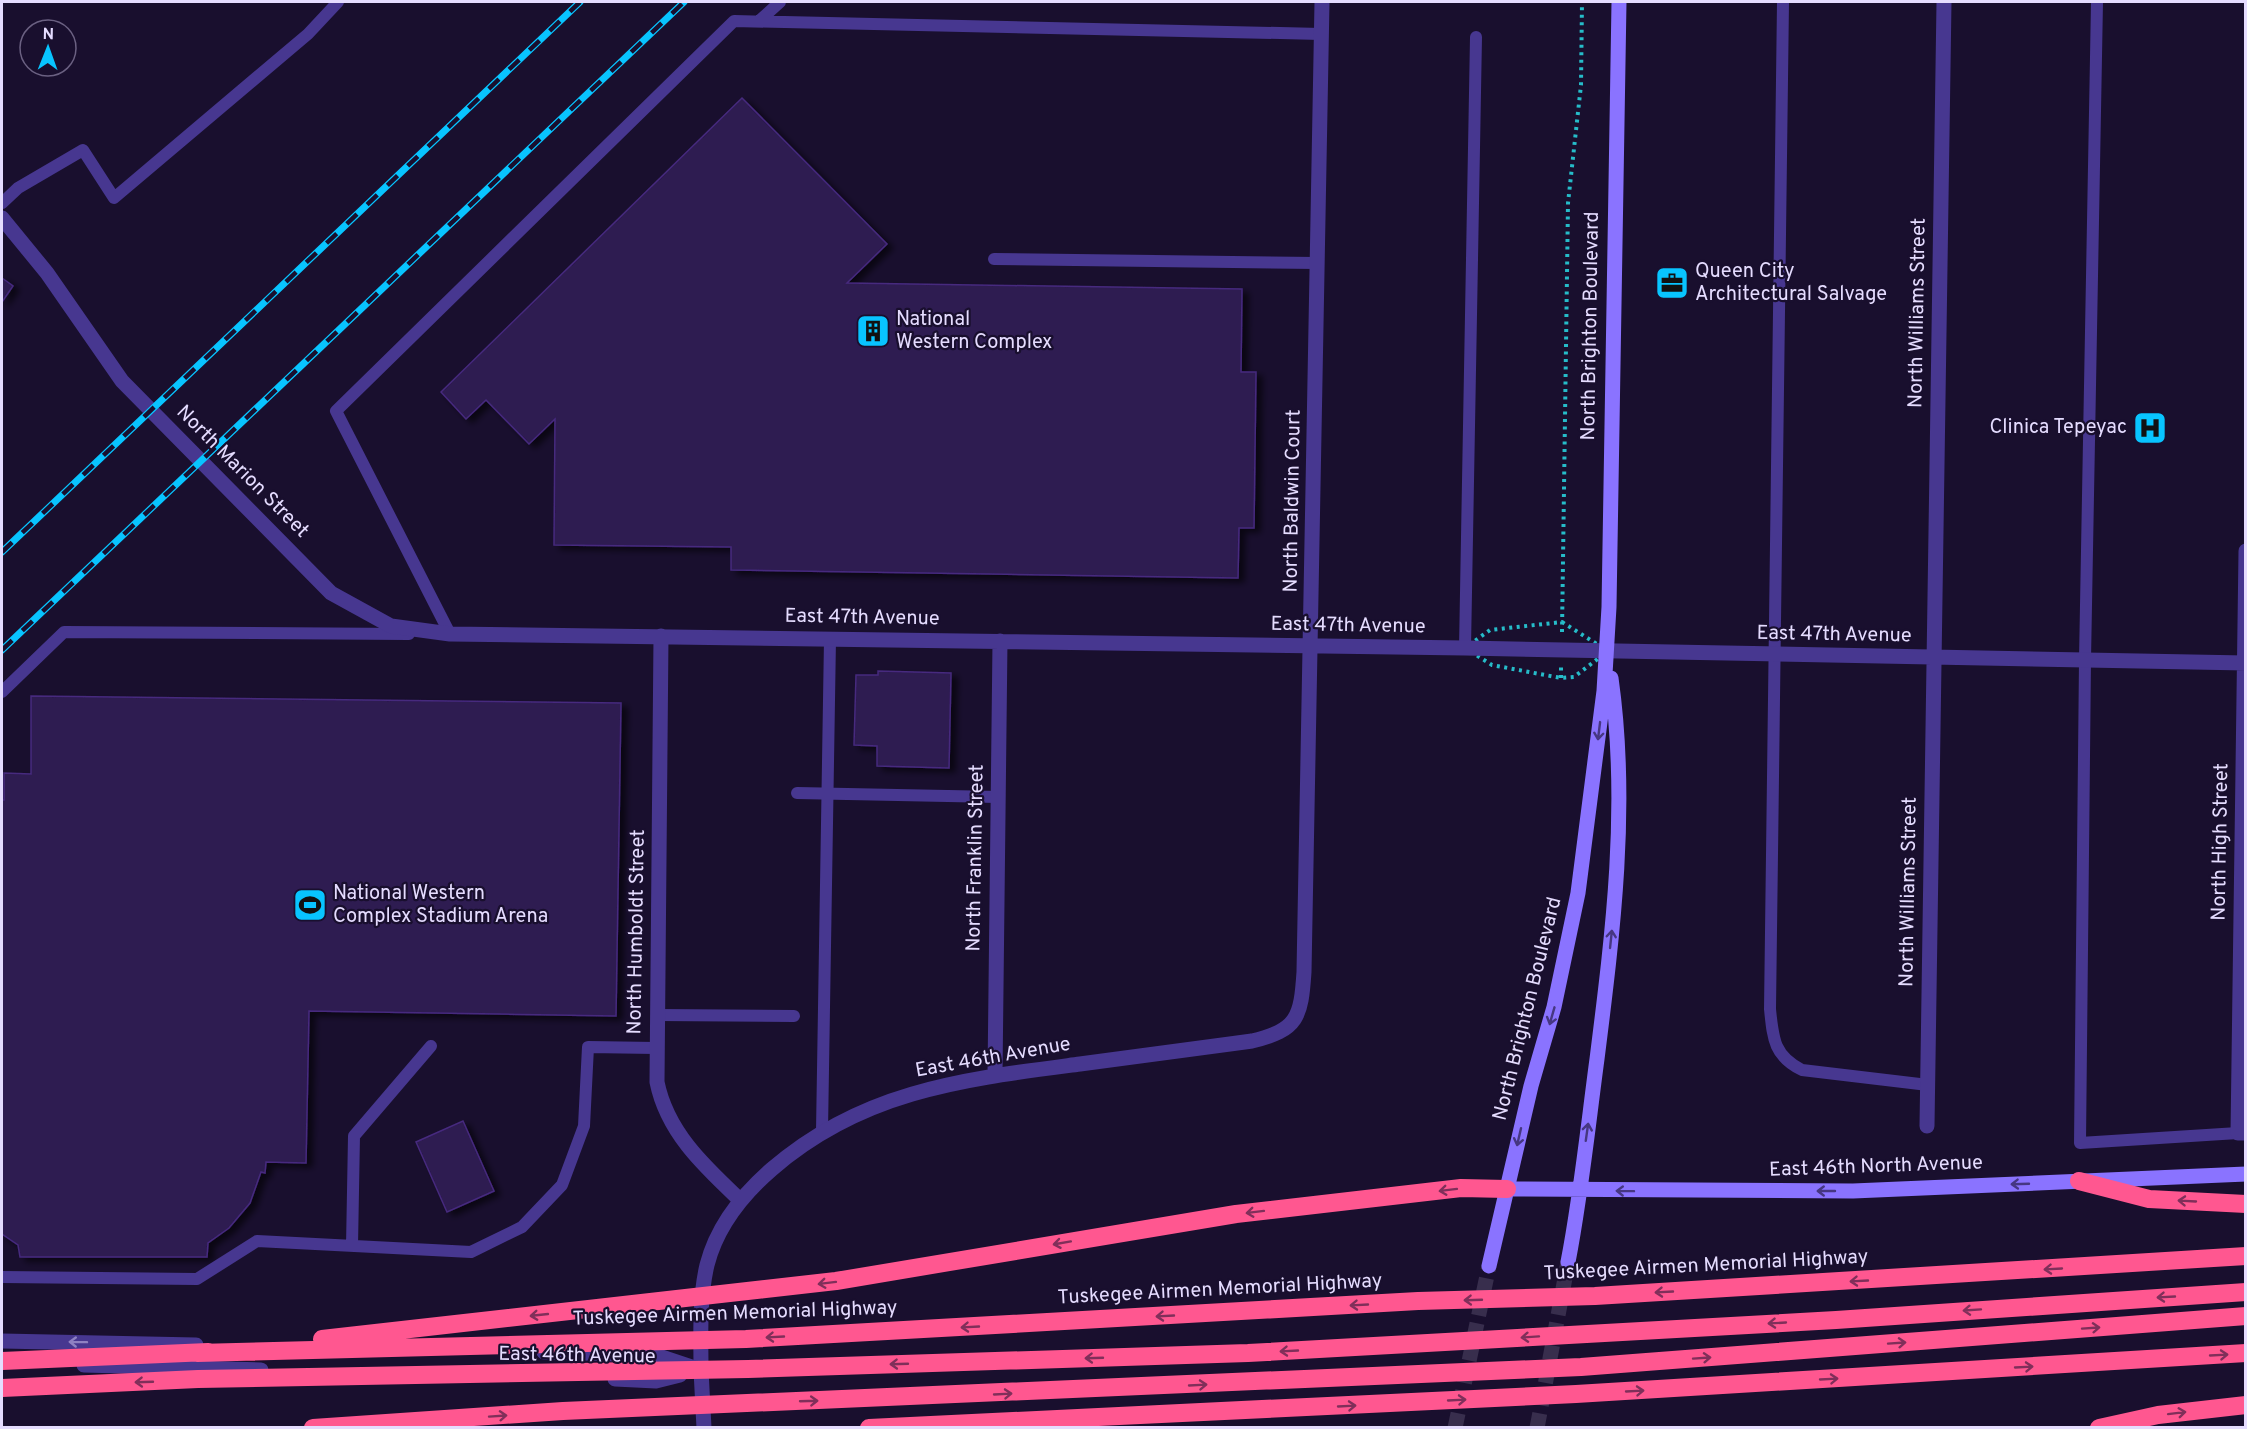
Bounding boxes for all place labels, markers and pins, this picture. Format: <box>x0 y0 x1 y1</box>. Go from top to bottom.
place label: Queen City Architectural Salvage <box>1695 259 1887 308</box>
office icon: Queen City Architectural Salvage <box>1654 265 1690 301</box>
place label: National Western Complex <box>896 307 1052 356</box>
building icon: National Western Complex <box>855 313 891 349</box>
hospital icon: Clinica Tepeyac <box>2132 410 2168 446</box>
place label: Clinica Tepeyac <box>1989 415 2127 441</box>
place label: National Western Complex Stadium Arena <box>333 881 548 930</box>
sports icon: National Western Complex Stadium Arena <box>292 887 328 923</box>

